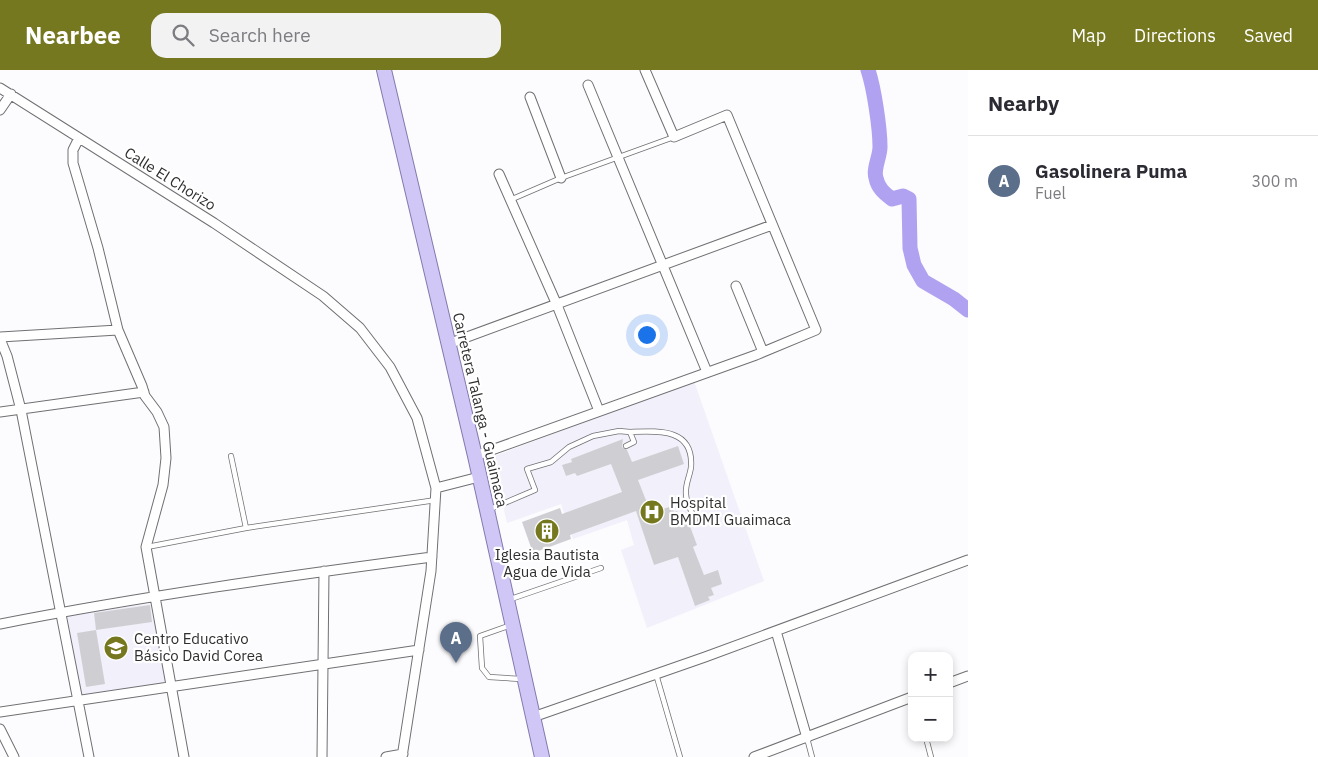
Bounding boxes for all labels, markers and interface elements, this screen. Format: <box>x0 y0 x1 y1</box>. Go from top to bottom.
search box <box>151 13 501 58</box>
text: Nearbee <box>25 19 121 51</box>
icon: search <box>169 21 197 49</box>
text: Search here <box>209 23 311 47</box>
text: Map <box>1071 24 1106 47</box>
text: Directions <box>1134 24 1216 47</box>
text: Saved <box>1244 24 1293 47</box>
text: Nearby <box>988 89 1059 117</box>
street label: Calle El Chorizo <box>121 143 220 214</box>
text: Gasolinera Puma <box>1035 159 1187 183</box>
text: A <box>999 171 1009 191</box>
text: 300 m <box>1251 171 1298 191</box>
text: Fuel <box>1035 183 1066 203</box>
street label: Carretera Talanga - Guaimaca <box>449 311 512 509</box>
your location <box>634 322 660 348</box>
place label: Hospital BMDMI Guaimaca <box>670 493 791 529</box>
hospital icon: Hospital BMDMI Guaimaca <box>639 499 665 525</box>
building icon: Iglesia Bautista Agua de Vida <box>534 518 560 544</box>
place label: Iglesia Bautista Agua de Vida <box>495 545 599 581</box>
pin: A <box>440 622 472 663</box>
place label: Centro Educativo Básico David Corea <box>134 629 263 665</box>
school or university icon: Centro Educativo Básico David Corea <box>103 635 129 661</box>
map controls <box>908 652 953 742</box>
button: + <box>908 652 953 697</box>
button: − <box>908 697 953 742</box>

